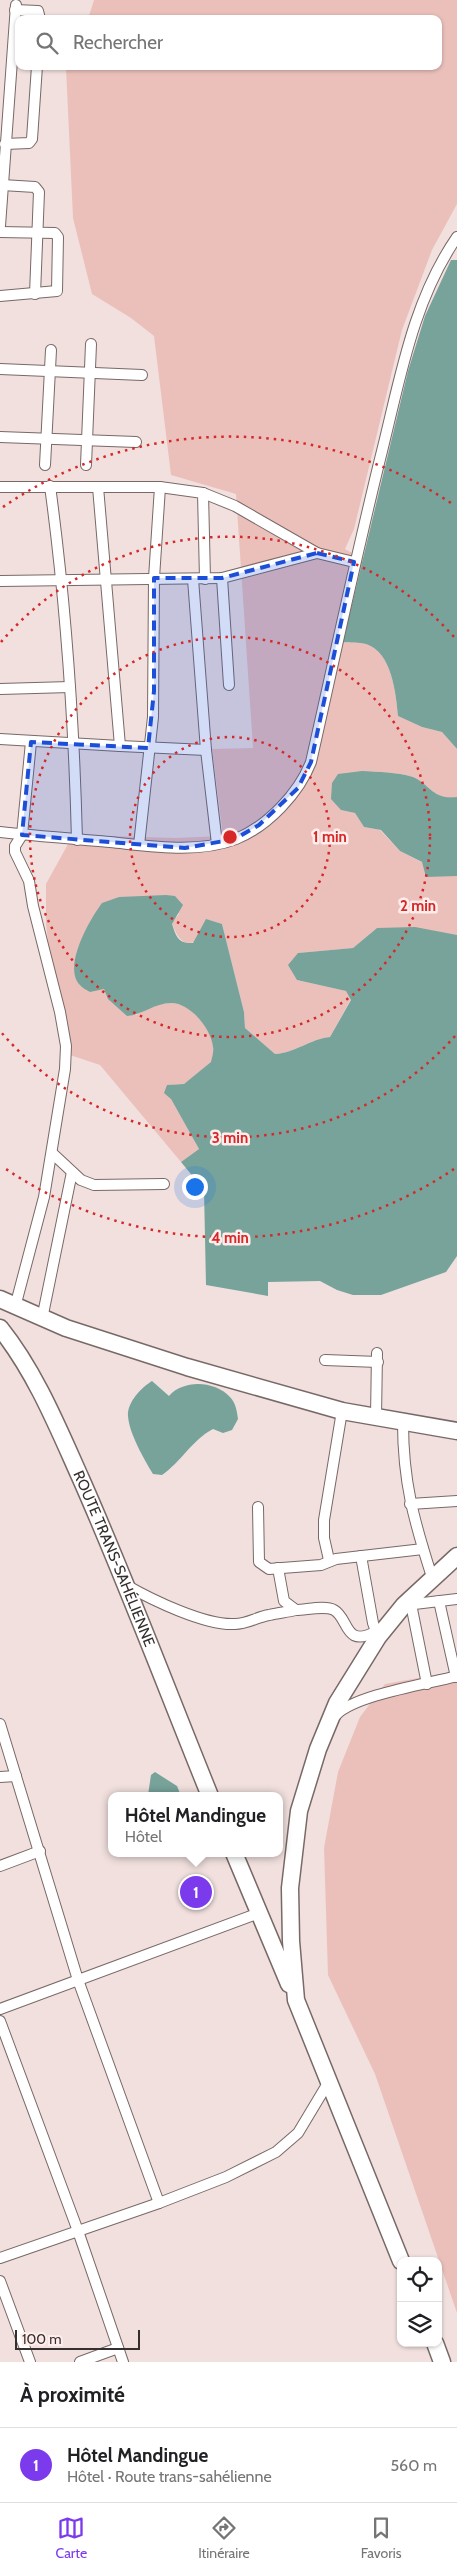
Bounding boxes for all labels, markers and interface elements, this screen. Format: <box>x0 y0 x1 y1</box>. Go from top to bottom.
search box <box>15 15 442 70</box>
icon: search <box>33 29 61 57</box>
text: Rechercher <box>73 31 163 54</box>
centre of rings <box>221 828 239 846</box>
text: 1 min <box>313 828 347 846</box>
text: 2 min <box>400 897 436 915</box>
text: 3 min <box>212 1129 248 1147</box>
your location <box>182 1174 208 1200</box>
text: 4 min <box>211 1229 249 1247</box>
street label: ROUTE TRANS-SAHÉLIENNE <box>69 1468 159 1649</box>
popup <box>108 1792 283 1857</box>
text: Hôtel Mandingue <box>125 1804 266 1827</box>
text: Hôtel <box>125 1827 162 1846</box>
pin: 1 <box>180 1873 212 1911</box>
map controls <box>397 2257 442 2347</box>
button: locate <box>397 2257 442 2302</box>
button: layers <box>397 2302 442 2347</box>
scale bar <box>15 2327 140 2350</box>
text: 100 m <box>22 2330 62 2348</box>
text: À proximité <box>20 2382 125 2407</box>
text: Hôtel Mandingue <box>67 2444 208 2467</box>
text: 1 <box>33 2456 39 2475</box>
text: 560 m <box>390 2456 437 2475</box>
text: Hôtel · Route trans-sahélienne <box>67 2467 272 2486</box>
tab: Carte <box>56 2514 87 2562</box>
tab: Itinéraire <box>198 2514 250 2562</box>
tab: Favoris <box>361 2514 401 2562</box>

